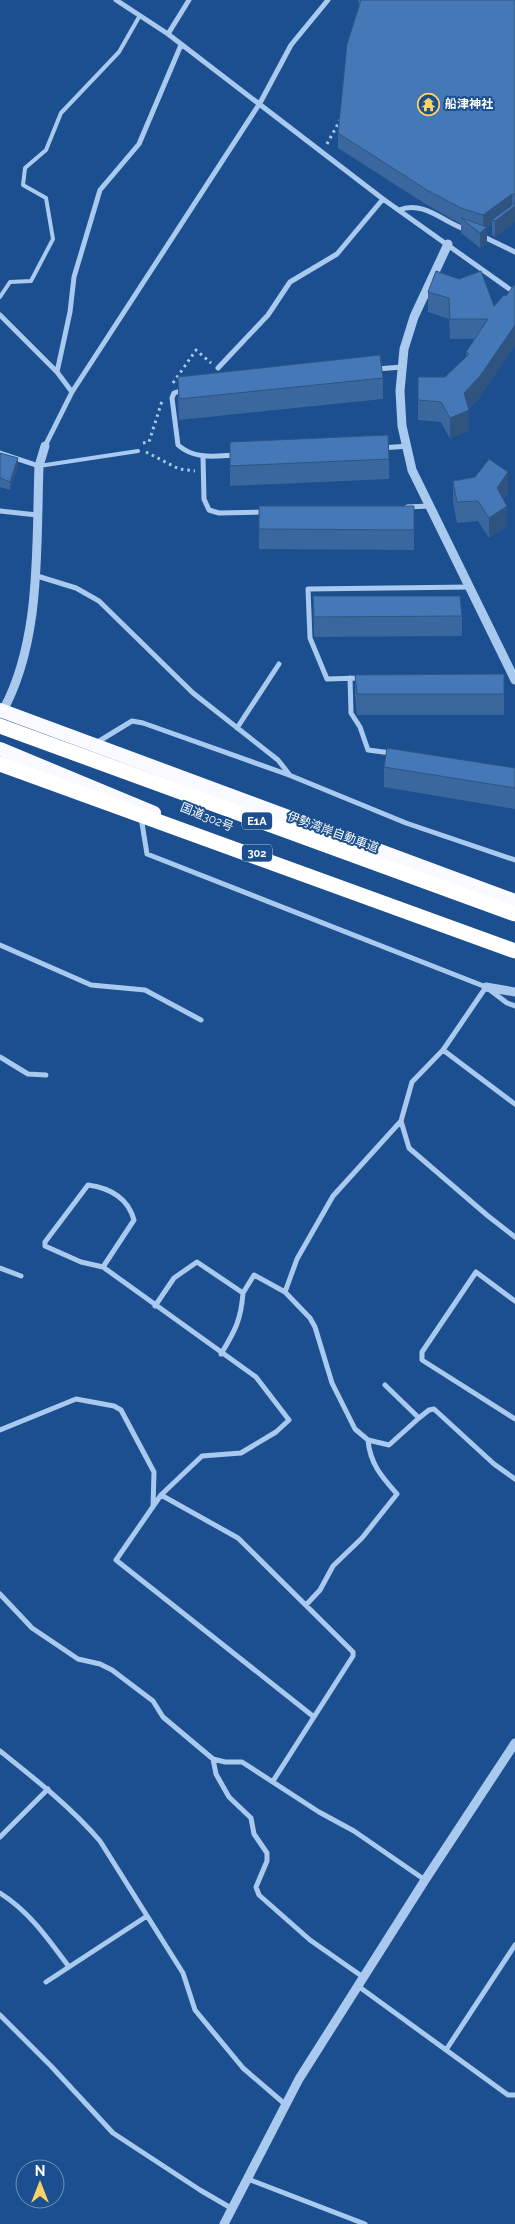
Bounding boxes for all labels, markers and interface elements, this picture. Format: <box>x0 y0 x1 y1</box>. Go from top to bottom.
temple icon: 船津神社 <box>417 92 441 116</box>
place label: 船津神社 <box>445 97 493 111</box>
street label: 国道302号 <box>178 800 236 834</box>
street label: 伊勢湾岸自動車道 <box>285 809 381 855</box>
road number: E1A <box>242 812 272 829</box>
road number: 302 <box>242 844 272 861</box>
north arrow <box>15 2159 65 2209</box>
text: N <box>35 2163 45 2179</box>

